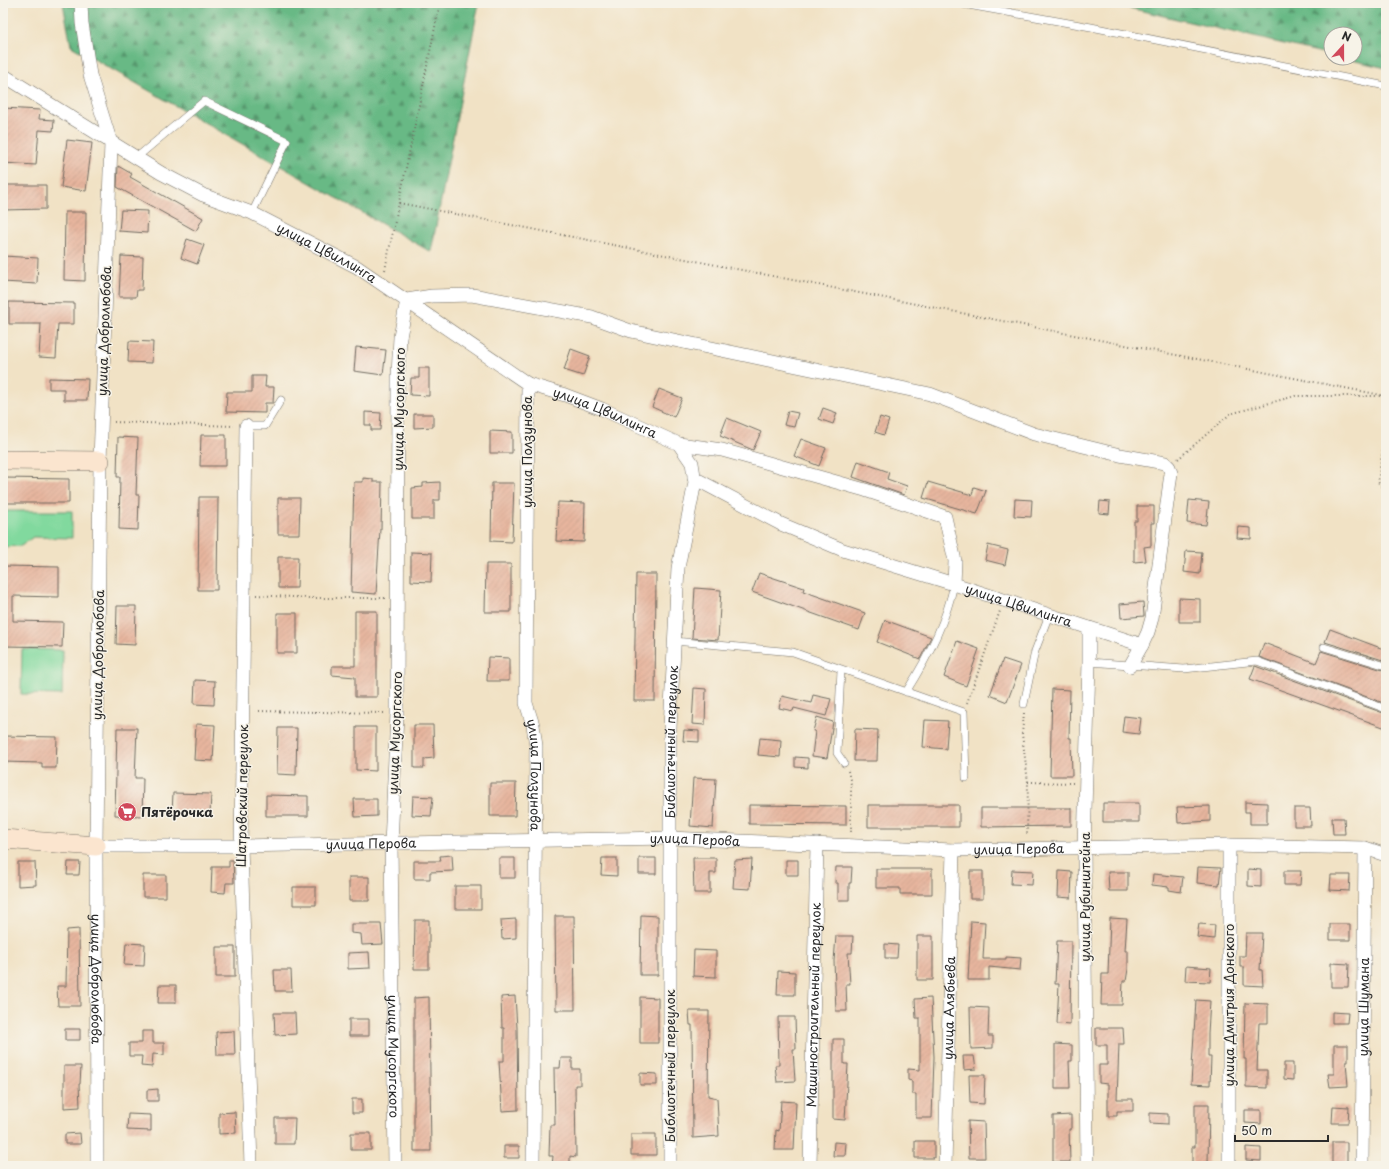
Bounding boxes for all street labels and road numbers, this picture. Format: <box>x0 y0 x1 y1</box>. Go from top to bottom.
street label: улица Цвиллинга <box>274 217 382 287</box>
street label: улица Добролюбова <box>92 265 115 396</box>
street label: улица Мусоргского <box>388 347 409 471</box>
street label: улица Цвиллинга <box>551 382 661 442</box>
street label: улица Ползунова <box>517 395 536 508</box>
street label: улица Цвиллинга <box>963 578 1075 631</box>
street label: улица Добролюбова <box>87 589 108 720</box>
street label: Библиотечный переулок <box>660 665 682 818</box>
street label: улица Мусоргского <box>383 671 406 795</box>
street label: улица Ползунова <box>523 716 546 832</box>
street label: Шатровский переулок <box>231 724 252 868</box>
street label: улица Перова <box>649 828 741 850</box>
street label: улица Рубинштейна <box>1075 831 1094 962</box>
street label: улица Перова <box>326 833 417 853</box>
street label: улица Перова <box>973 838 1065 859</box>
street label: Машиностроительный переулок <box>801 902 825 1108</box>
street label: улица Добролюбова <box>87 914 107 1045</box>
street label: улица Дмитрия Донского <box>1219 924 1238 1086</box>
street label: улица Алябьева <box>938 955 959 1060</box>
street label: улица Шумана <box>1353 957 1373 1057</box>
street label: Библиотечный переулок <box>660 989 679 1142</box>
street label: улица Мусоргского <box>384 994 404 1118</box>

